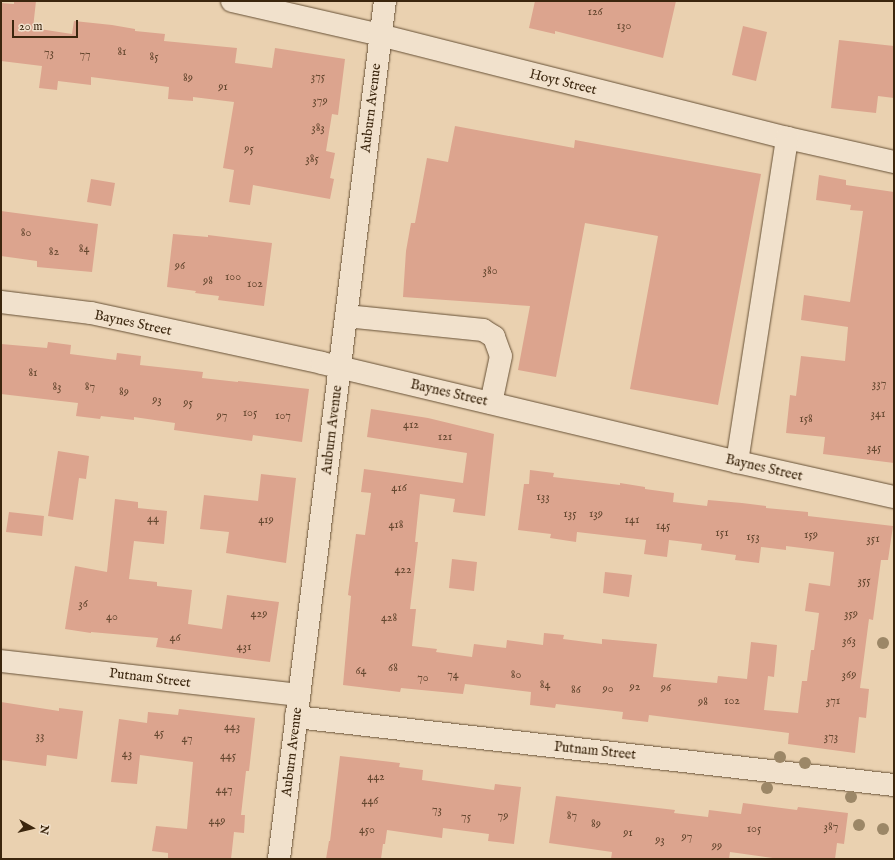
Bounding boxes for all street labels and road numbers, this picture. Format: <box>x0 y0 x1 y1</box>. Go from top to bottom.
street label: Auburn Avenue <box>357 62 385 154</box>
street label: Hoyt Street <box>528 66 598 98</box>
street label: Baynes Street <box>93 307 173 339</box>
street label: Baynes Street <box>409 376 489 410</box>
street label: Auburn Avenue <box>318 384 346 476</box>
street label: Baynes Street <box>724 451 804 485</box>
street label: Putnam Street <box>108 665 192 691</box>
street label: Auburn Avenue <box>278 706 306 798</box>
street label: Putnam Street <box>553 738 637 764</box>

